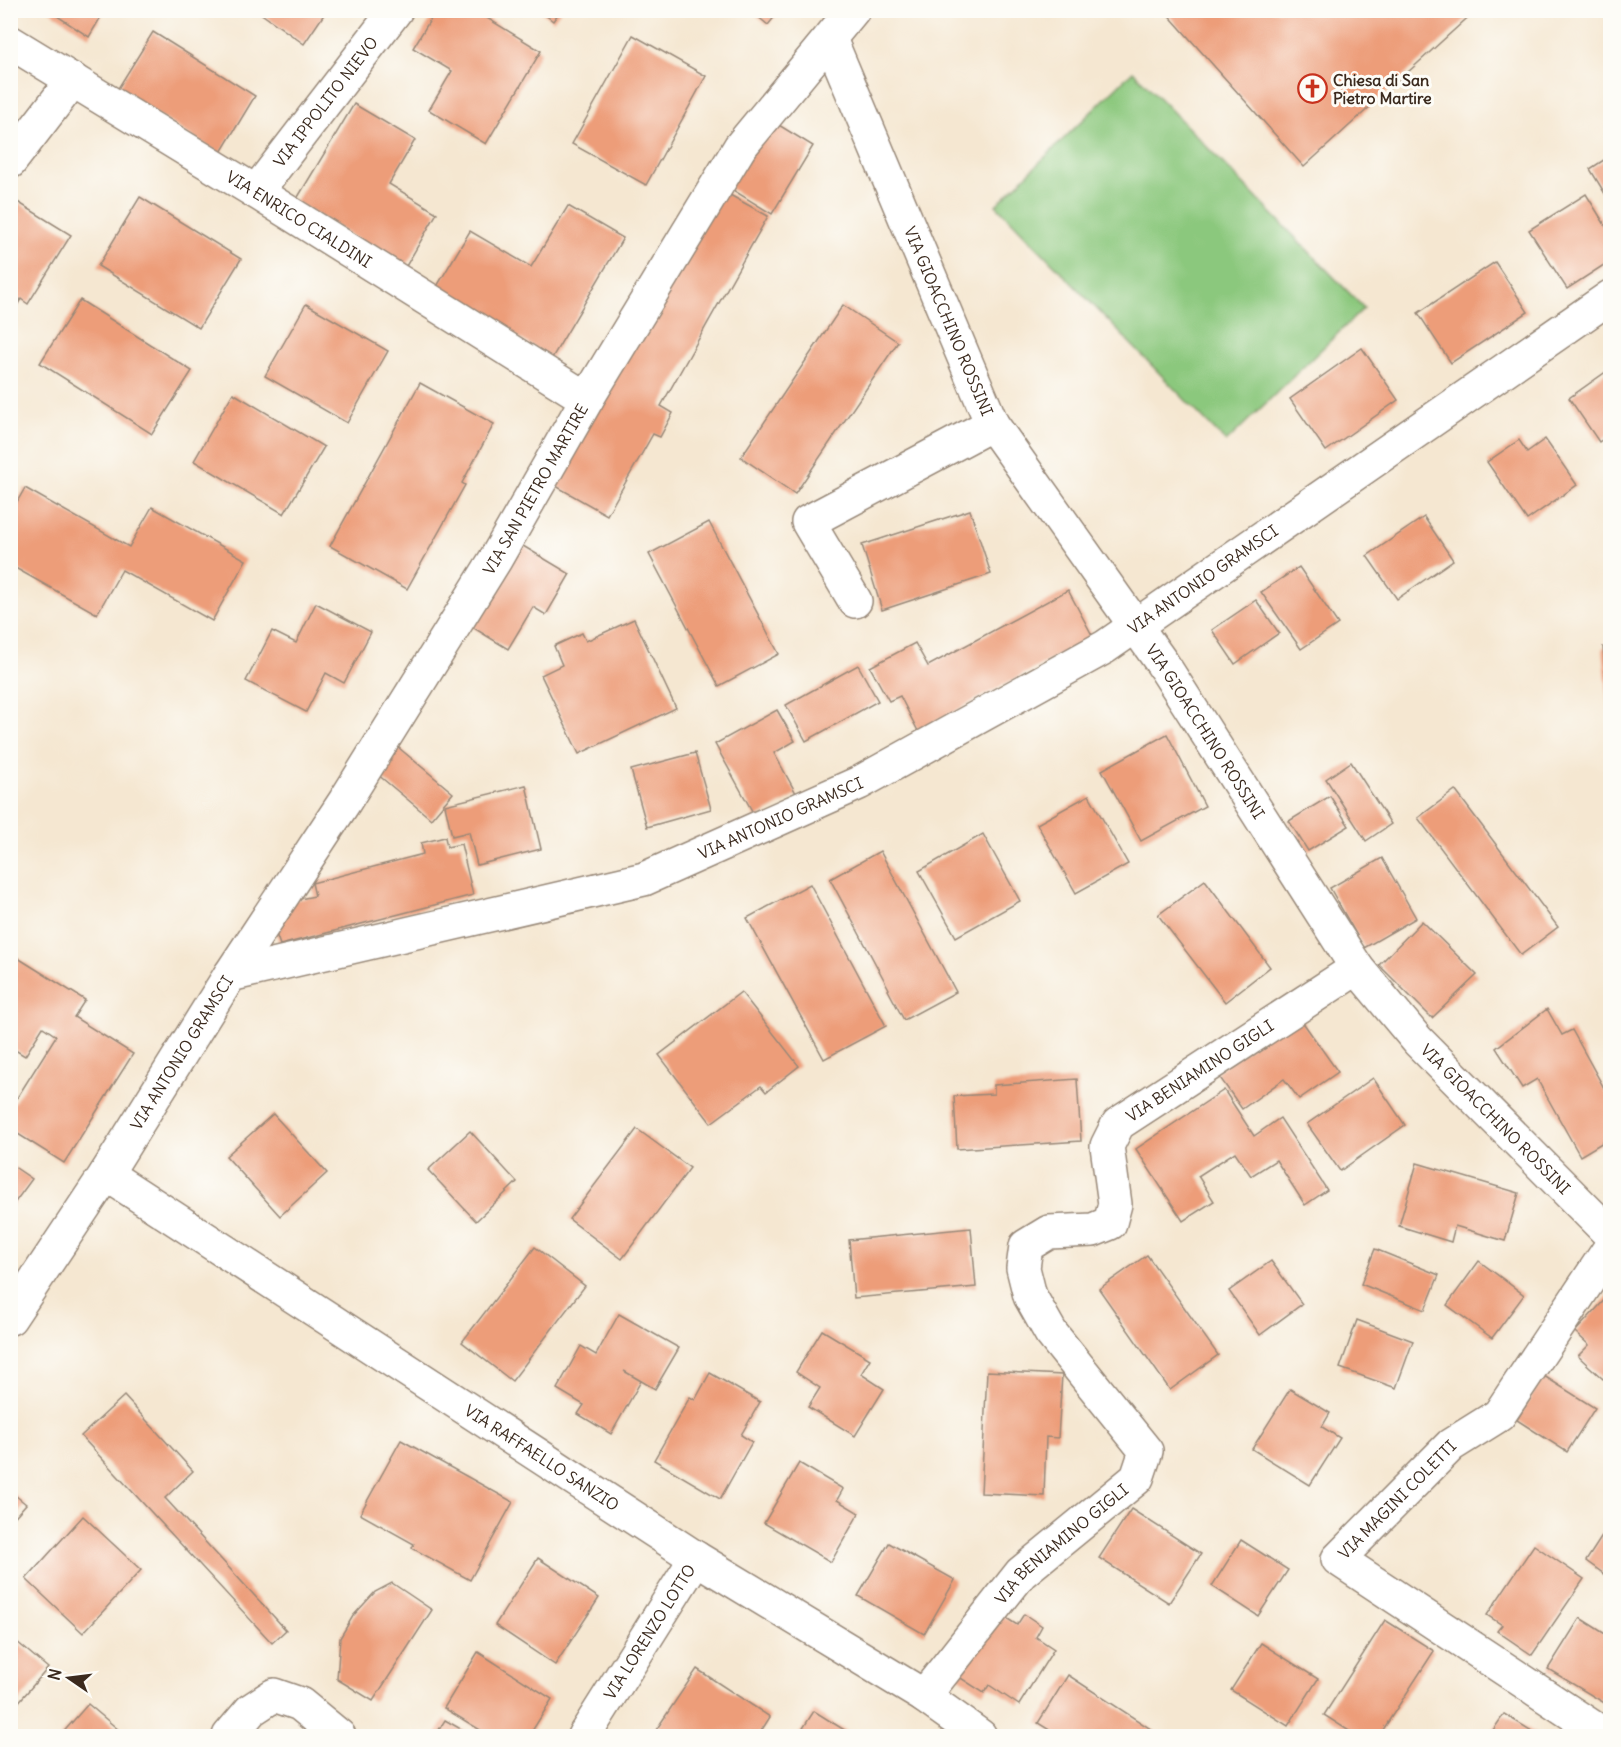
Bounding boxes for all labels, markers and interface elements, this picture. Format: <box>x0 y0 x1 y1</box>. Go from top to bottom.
street label: VIA IPPOLITO NIEVO <box>269 32 382 171</box>
place label: Chiesa di San Pietro Martire <box>1333 70 1432 108</box>
church icon: Chiesa di San Pietro Martire <box>1296 73 1328 105</box>
street label: VIA ENRICO CIALDINI <box>223 166 375 272</box>
street label: VIA GIOACCHINO ROSSINI <box>900 223 997 419</box>
street label: VIA SAN PIETRO MARTIRE <box>478 400 592 578</box>
street label: VIA ANTONIO GRAMSCI <box>1124 520 1282 638</box>
street label: VIA GIOACCHINO ROSSINI <box>1142 640 1269 822</box>
street label: VIA ANTONIO GRAMSCI <box>695 773 866 864</box>
street label: VIA ANTONIO GRAMSCI <box>126 972 237 1134</box>
street label: VIA BENIAMINO GIGLI <box>1122 1015 1277 1126</box>
street label: VIA GIOACCHINO ROSSINI <box>1417 1040 1574 1198</box>
street label: VIA RAFFAELLO SANZIO <box>461 1400 623 1515</box>
street label: VIA MAGINI COLETTI <box>1334 1436 1460 1563</box>
street label: VIA BENIAMINO GIGLI <box>990 1479 1132 1608</box>
street label: VIA LORENZO LOTTO <box>600 1561 700 1703</box>
north arrow <box>39 1648 99 1708</box>
text: N <box>43 1667 65 1682</box>

